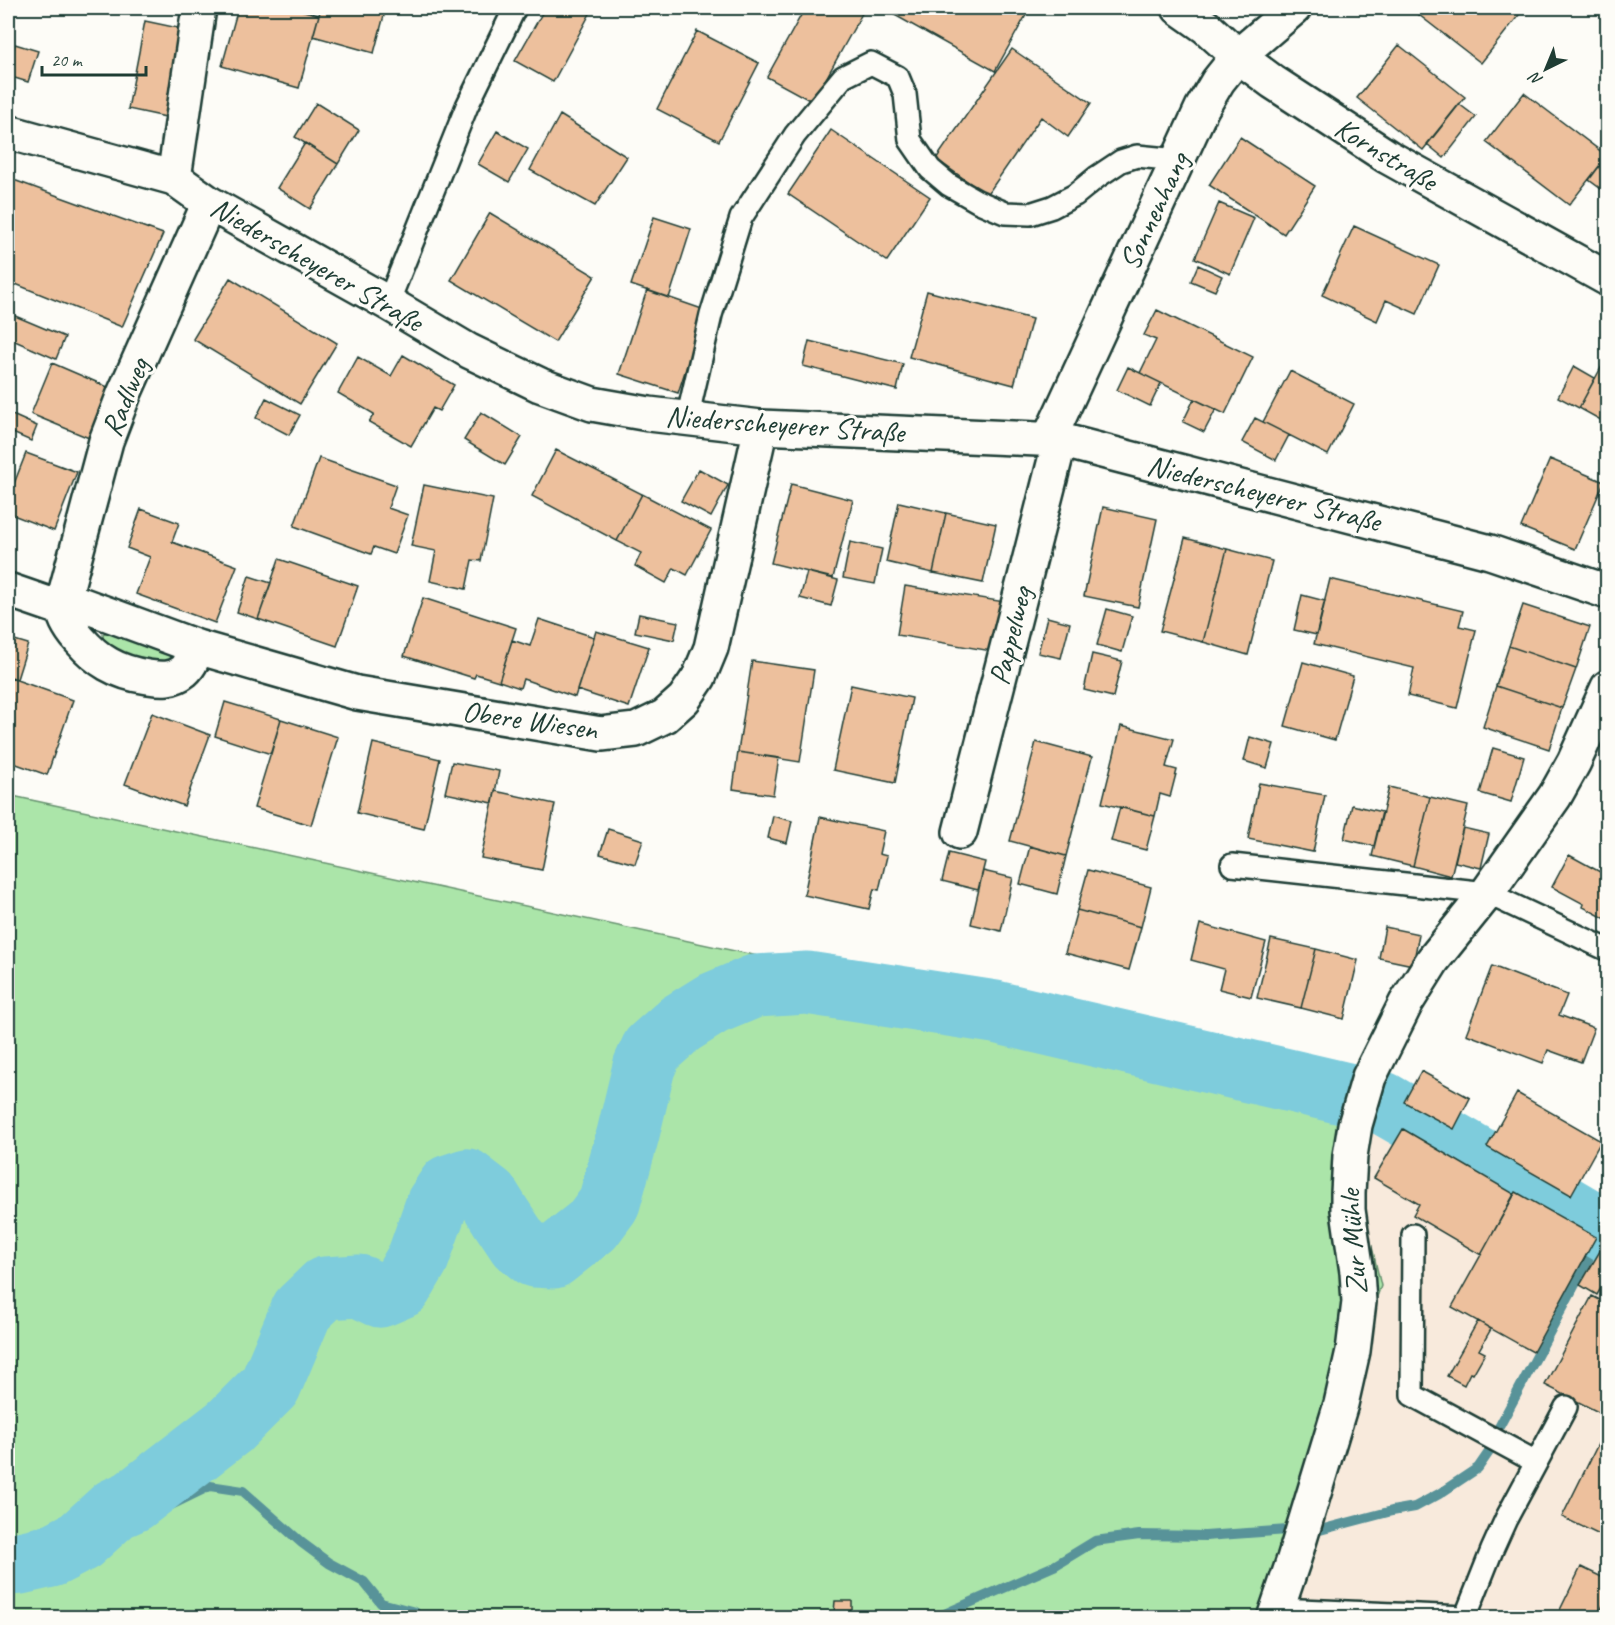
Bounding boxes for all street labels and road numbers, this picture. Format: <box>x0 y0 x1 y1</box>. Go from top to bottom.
street label: Kornstraße <box>1328 109 1446 201</box>
street label: Sonnenhang <box>1110 144 1199 276</box>
street label: Niederscheyerer Straße <box>204 188 432 341</box>
street label: Radlweg <box>92 351 158 442</box>
street label: Niederscheyerer Straße <box>664 397 908 451</box>
street label: Niederscheyerer Straße <box>1143 446 1387 541</box>
street label: Pappelweg <box>980 581 1041 689</box>
street label: Obere Wiesen <box>460 692 601 748</box>
street label: Zur Mühle <box>1330 1186 1376 1296</box>

